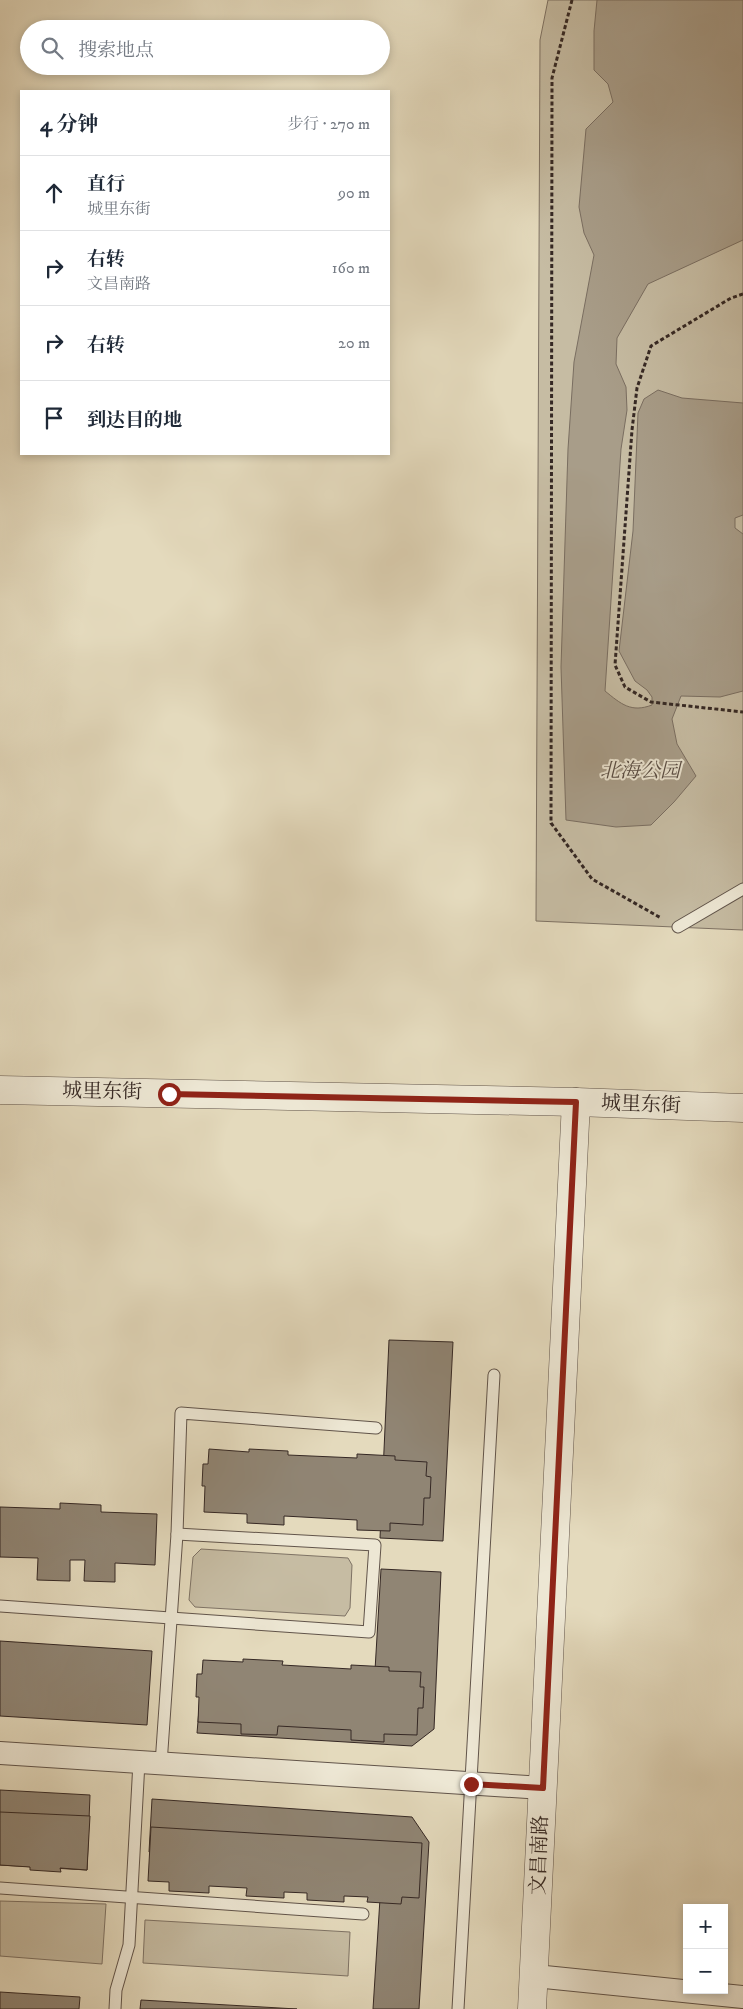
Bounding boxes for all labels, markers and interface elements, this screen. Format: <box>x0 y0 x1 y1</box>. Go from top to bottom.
search box <box>20 20 390 75</box>
icon: search <box>38 34 66 62</box>
text: 搜索地点 <box>78 39 154 62</box>
text: 4 分钟 <box>40 112 99 138</box>
text: 步行 · 270 m <box>287 114 370 134</box>
text: 直行 <box>87 173 125 196</box>
icon: ahead <box>40 179 68 207</box>
text: 90 m <box>338 183 370 203</box>
text: 城里东街 <box>87 199 151 219</box>
text: 右转 <box>87 248 125 271</box>
icon: right <box>40 254 68 282</box>
text: 160 m <box>332 258 370 278</box>
text: 文昌南路 <box>87 274 151 294</box>
icon: right <box>40 329 68 357</box>
text: 20 m <box>338 333 370 353</box>
text: 右转 <box>87 334 125 357</box>
icon: arrive <box>40 404 68 432</box>
text: 到达目的地 <box>87 409 182 432</box>
park label: 北海公园 <box>600 759 683 784</box>
street label: 城里东街 <box>62 1079 142 1105</box>
route start <box>158 1083 181 1106</box>
street label: 城里东街 <box>601 1091 681 1119</box>
route end <box>460 1773 483 1796</box>
street label: 文昌南路 <box>526 1815 554 1895</box>
map controls <box>683 1904 728 1994</box>
button: + <box>683 1904 728 1949</box>
button: − <box>683 1949 728 1994</box>

